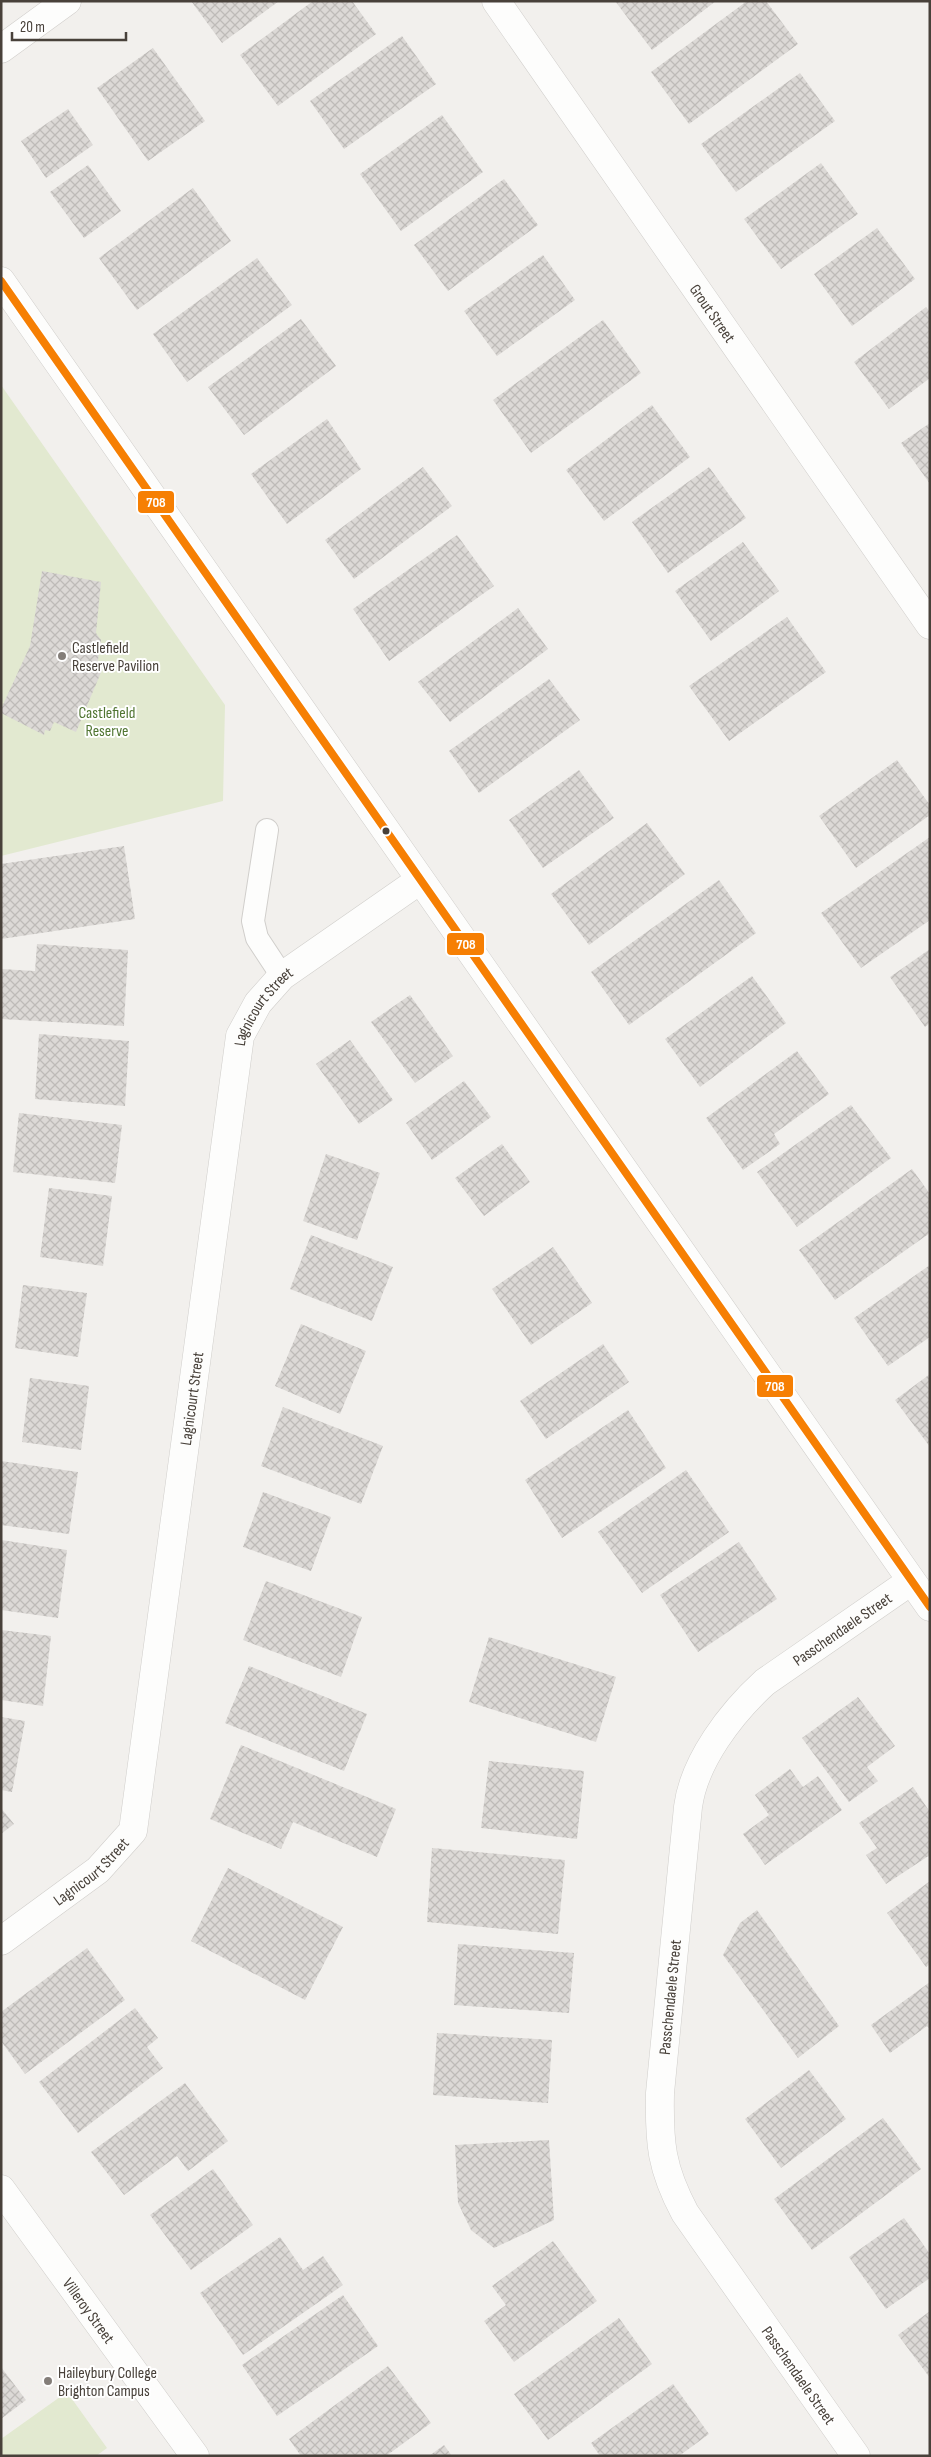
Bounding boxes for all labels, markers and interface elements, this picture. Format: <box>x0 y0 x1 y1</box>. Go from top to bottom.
scale bar <box>12 10 126 42</box>
text: 20 m <box>20 18 45 37</box>
street label: Grout Street <box>685 281 739 347</box>
line badge: 708 <box>137 490 175 514</box>
text: 708 <box>146 494 166 511</box>
place label: Castlefield Reserve Pavilion <box>72 639 159 676</box>
marker: Castlefield Reserve Pavilion <box>56 650 68 662</box>
park label: Castlefield Reserve <box>79 704 135 741</box>
unlabelled marker <box>381 826 391 836</box>
line badge: 708 <box>446 932 485 956</box>
text: 708 <box>456 936 476 953</box>
street label: Lagnicourt Street <box>231 963 297 1047</box>
street label: Lagnicourt Street <box>177 1351 208 1447</box>
line badge: 708 <box>756 1374 794 1398</box>
text: 708 <box>765 1378 785 1395</box>
street label: Passchendaele Street <box>790 1589 896 1671</box>
street label: Lagnicourt Street <box>50 1834 134 1910</box>
street label: Passchendaele Street <box>656 1939 686 2056</box>
street label: Villeroy Street <box>58 2275 118 2348</box>
street label: Passchendaele Street <box>757 2323 839 2429</box>
place label: Haileybury College Brighton Campus <box>58 2364 157 2401</box>
marker: Haileybury College Brighton Campus <box>42 2375 54 2387</box>

